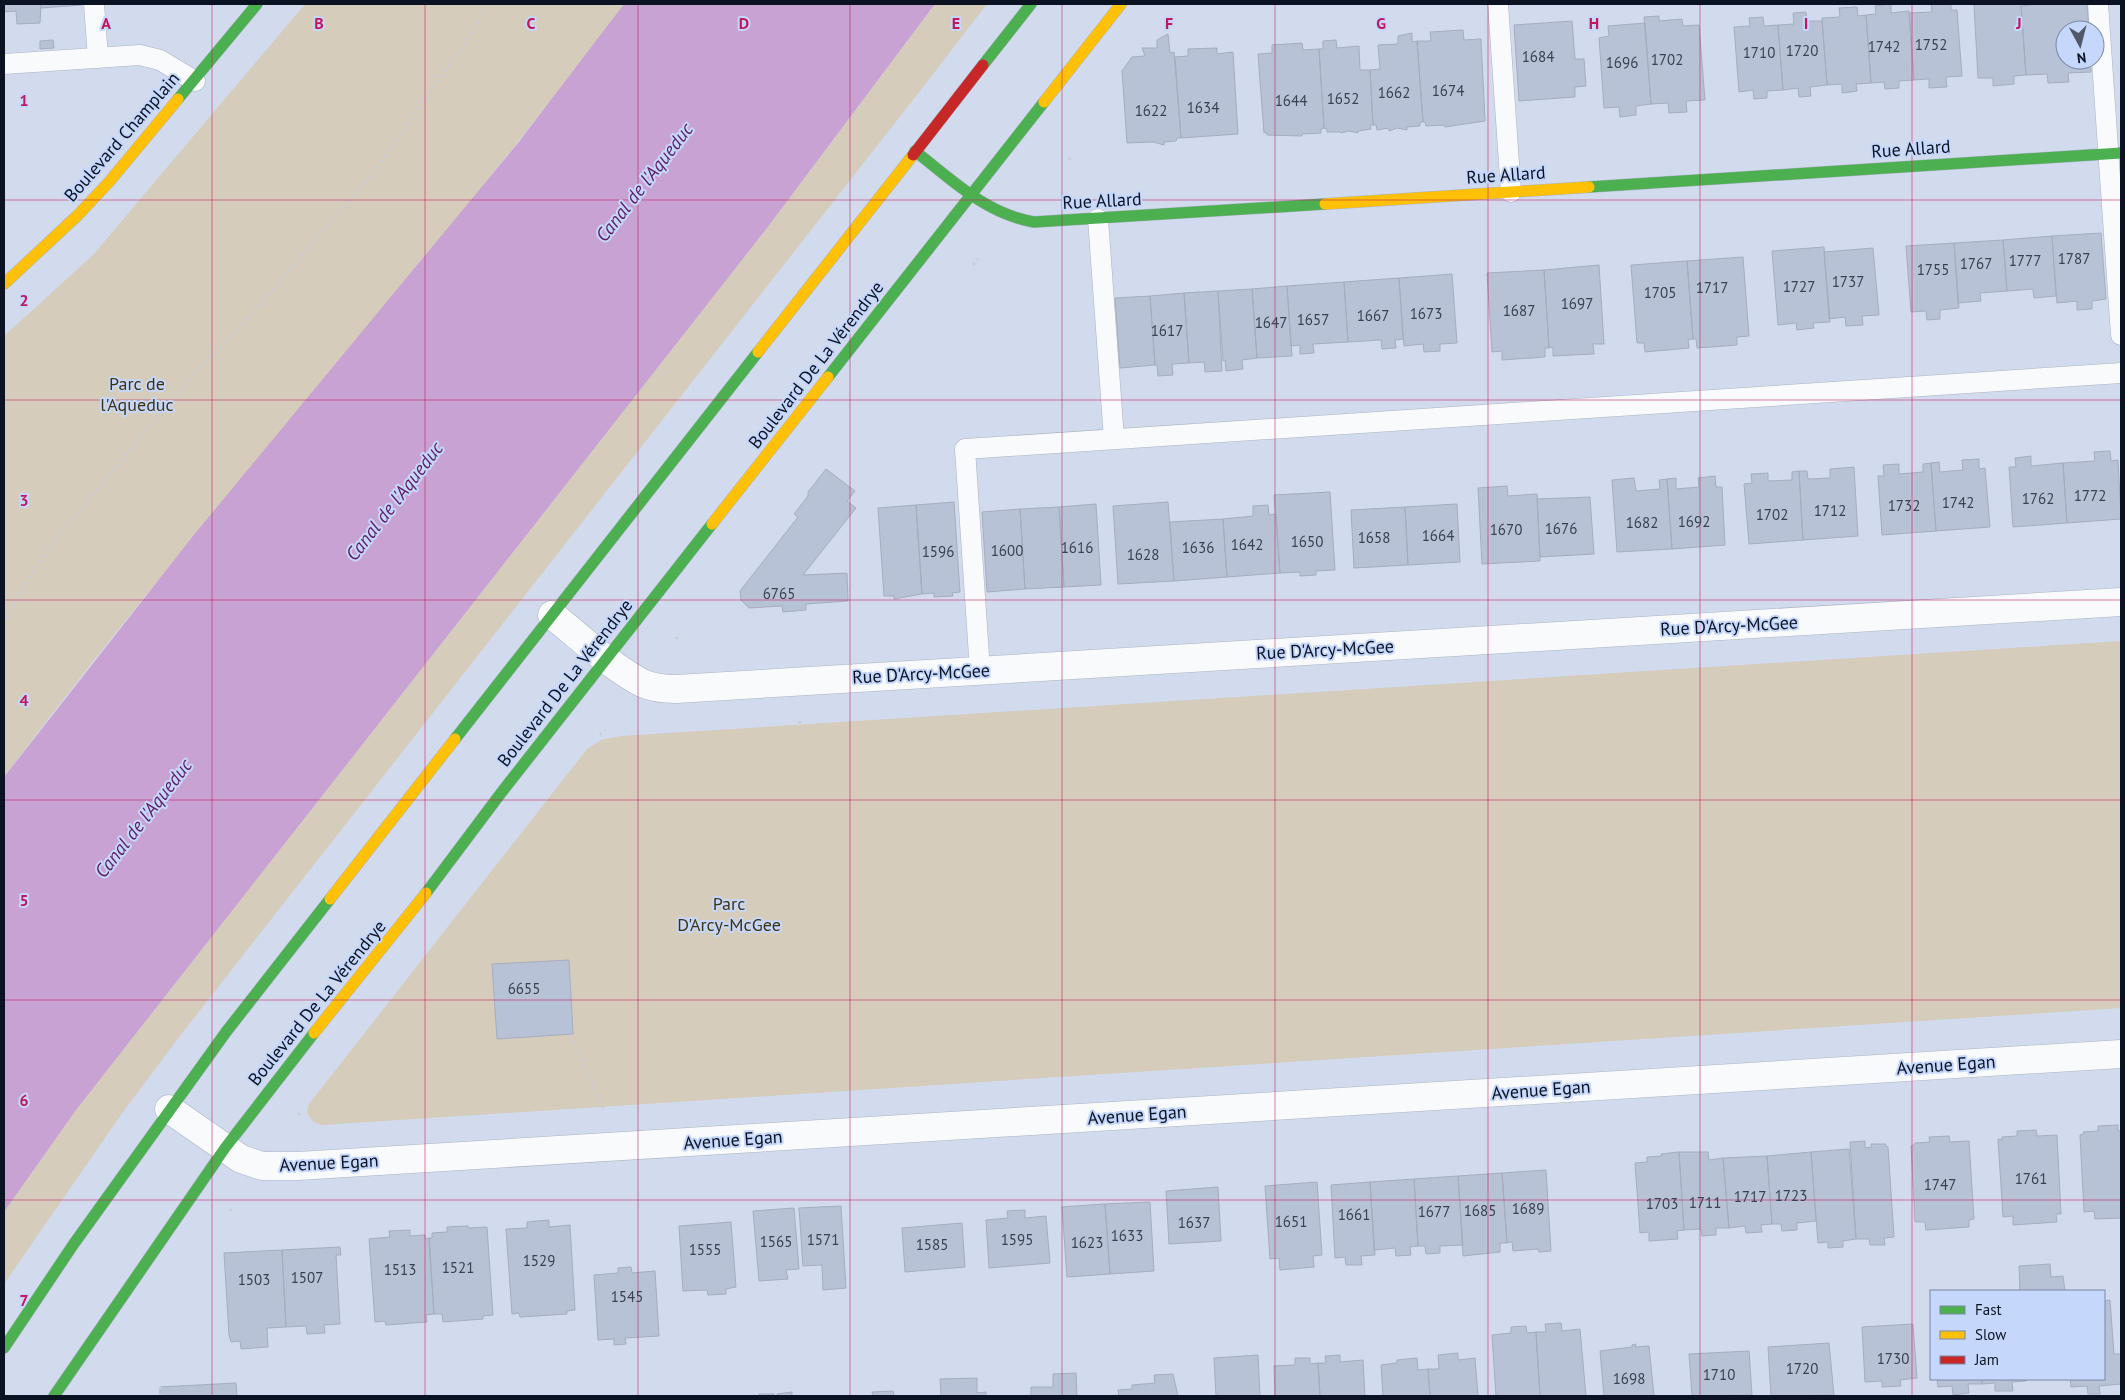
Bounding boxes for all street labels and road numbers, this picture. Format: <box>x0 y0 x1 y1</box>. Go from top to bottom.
street label: Boulevard Champlain <box>59 67 184 206</box>
street label: Rue Allard <box>1871 134 1951 163</box>
street label: Rue Allard <box>1466 160 1546 189</box>
street label: Rue Allard <box>1062 187 1142 214</box>
street label: Boulevard De La Vérendrye <box>743 276 888 453</box>
street label: Boulevard De La Vérendrye <box>492 594 637 771</box>
street label: Rue D'Arcy-McGee <box>1660 610 1798 641</box>
street label: Rue D'Arcy-McGee <box>1256 634 1394 665</box>
street label: Rue D'Arcy-McGee <box>852 658 990 689</box>
street label: Boulevard De La Vérendrye <box>243 915 391 1090</box>
street label: Avenue Egan <box>1896 1050 1996 1079</box>
street label: Avenue Egan <box>1491 1075 1591 1104</box>
street label: Avenue Egan <box>1087 1100 1187 1129</box>
street label: Avenue Egan <box>683 1125 783 1154</box>
street label: Avenue Egan <box>279 1148 379 1177</box>

